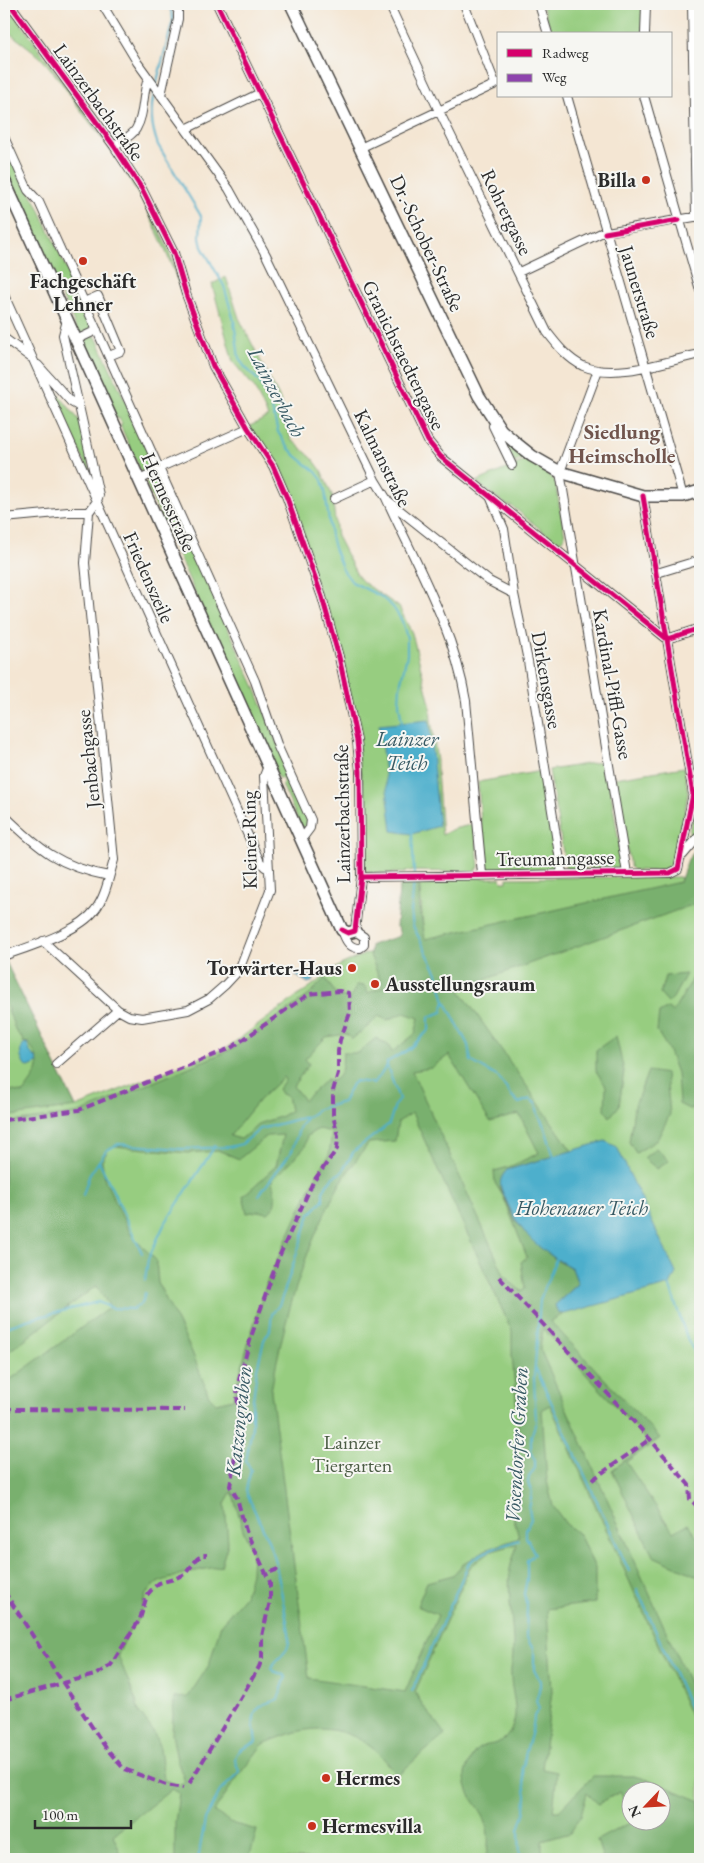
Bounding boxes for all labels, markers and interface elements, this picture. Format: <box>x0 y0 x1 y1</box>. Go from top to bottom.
legend <box>497 32 672 98</box>
street label: Lainzerbachstraße <box>48 38 150 166</box>
text: Radweg <box>542 43 589 62</box>
text: Weg <box>542 67 567 86</box>
street label: Rohrergasse <box>475 165 539 260</box>
place label: Billa <box>597 167 636 193</box>
street label: Dr.-Schober-Straße <box>384 170 470 316</box>
marker: Billa <box>640 174 652 186</box>
street label: Jaunerstraße <box>613 241 666 342</box>
marker: Fachgeschäft Lehner <box>77 255 89 267</box>
place label: Fachgeschäft Lehner <box>30 268 137 317</box>
street label: Granichstaedtengasse <box>356 276 452 434</box>
water label: Lainzerbach <box>241 341 312 442</box>
street label: Kalmanstraße <box>348 405 418 511</box>
district label: Siedlung Heimscholle <box>568 418 676 469</box>
street label: Hermesstraße <box>136 448 202 556</box>
street label: Friedenszeile <box>117 527 181 627</box>
street label: Kardinal-Piffl-Gasse <box>587 607 639 761</box>
street label: Dirkensgasse <box>526 629 568 731</box>
street label: Jenbachgasse <box>70 708 106 812</box>
water label: Lainzer Teich <box>375 725 439 776</box>
street label: Lainzerbachstraße <box>328 744 356 884</box>
street label: Kleiner Ring <box>235 790 263 890</box>
street label: Treumanngasse <box>496 844 615 872</box>
place label: Torwärter-Haus <box>207 955 342 981</box>
marker: Torwärter-Haus <box>346 962 358 974</box>
place label: Ausstellungsraum <box>384 971 535 997</box>
marker: Ausstellungsraum <box>369 978 381 990</box>
water label: Hohenauer Teich <box>515 1194 648 1221</box>
water label: Katzengraben <box>219 1364 257 1479</box>
water label: Vösendorfer Graben <box>498 1366 534 1524</box>
park label: Lainzer Tiergarten <box>312 1429 393 1478</box>
place label: Hermes <box>336 1765 400 1791</box>
marker: Hermes <box>320 1772 332 1784</box>
north arrow <box>622 1780 672 1830</box>
scale bar <box>35 1798 131 1830</box>
text: N <box>623 1802 645 1820</box>
text: 100 m <box>42 1805 79 1824</box>
place label: Hermesvilla <box>322 1813 422 1839</box>
marker: Hermesvilla <box>306 1820 318 1832</box>

